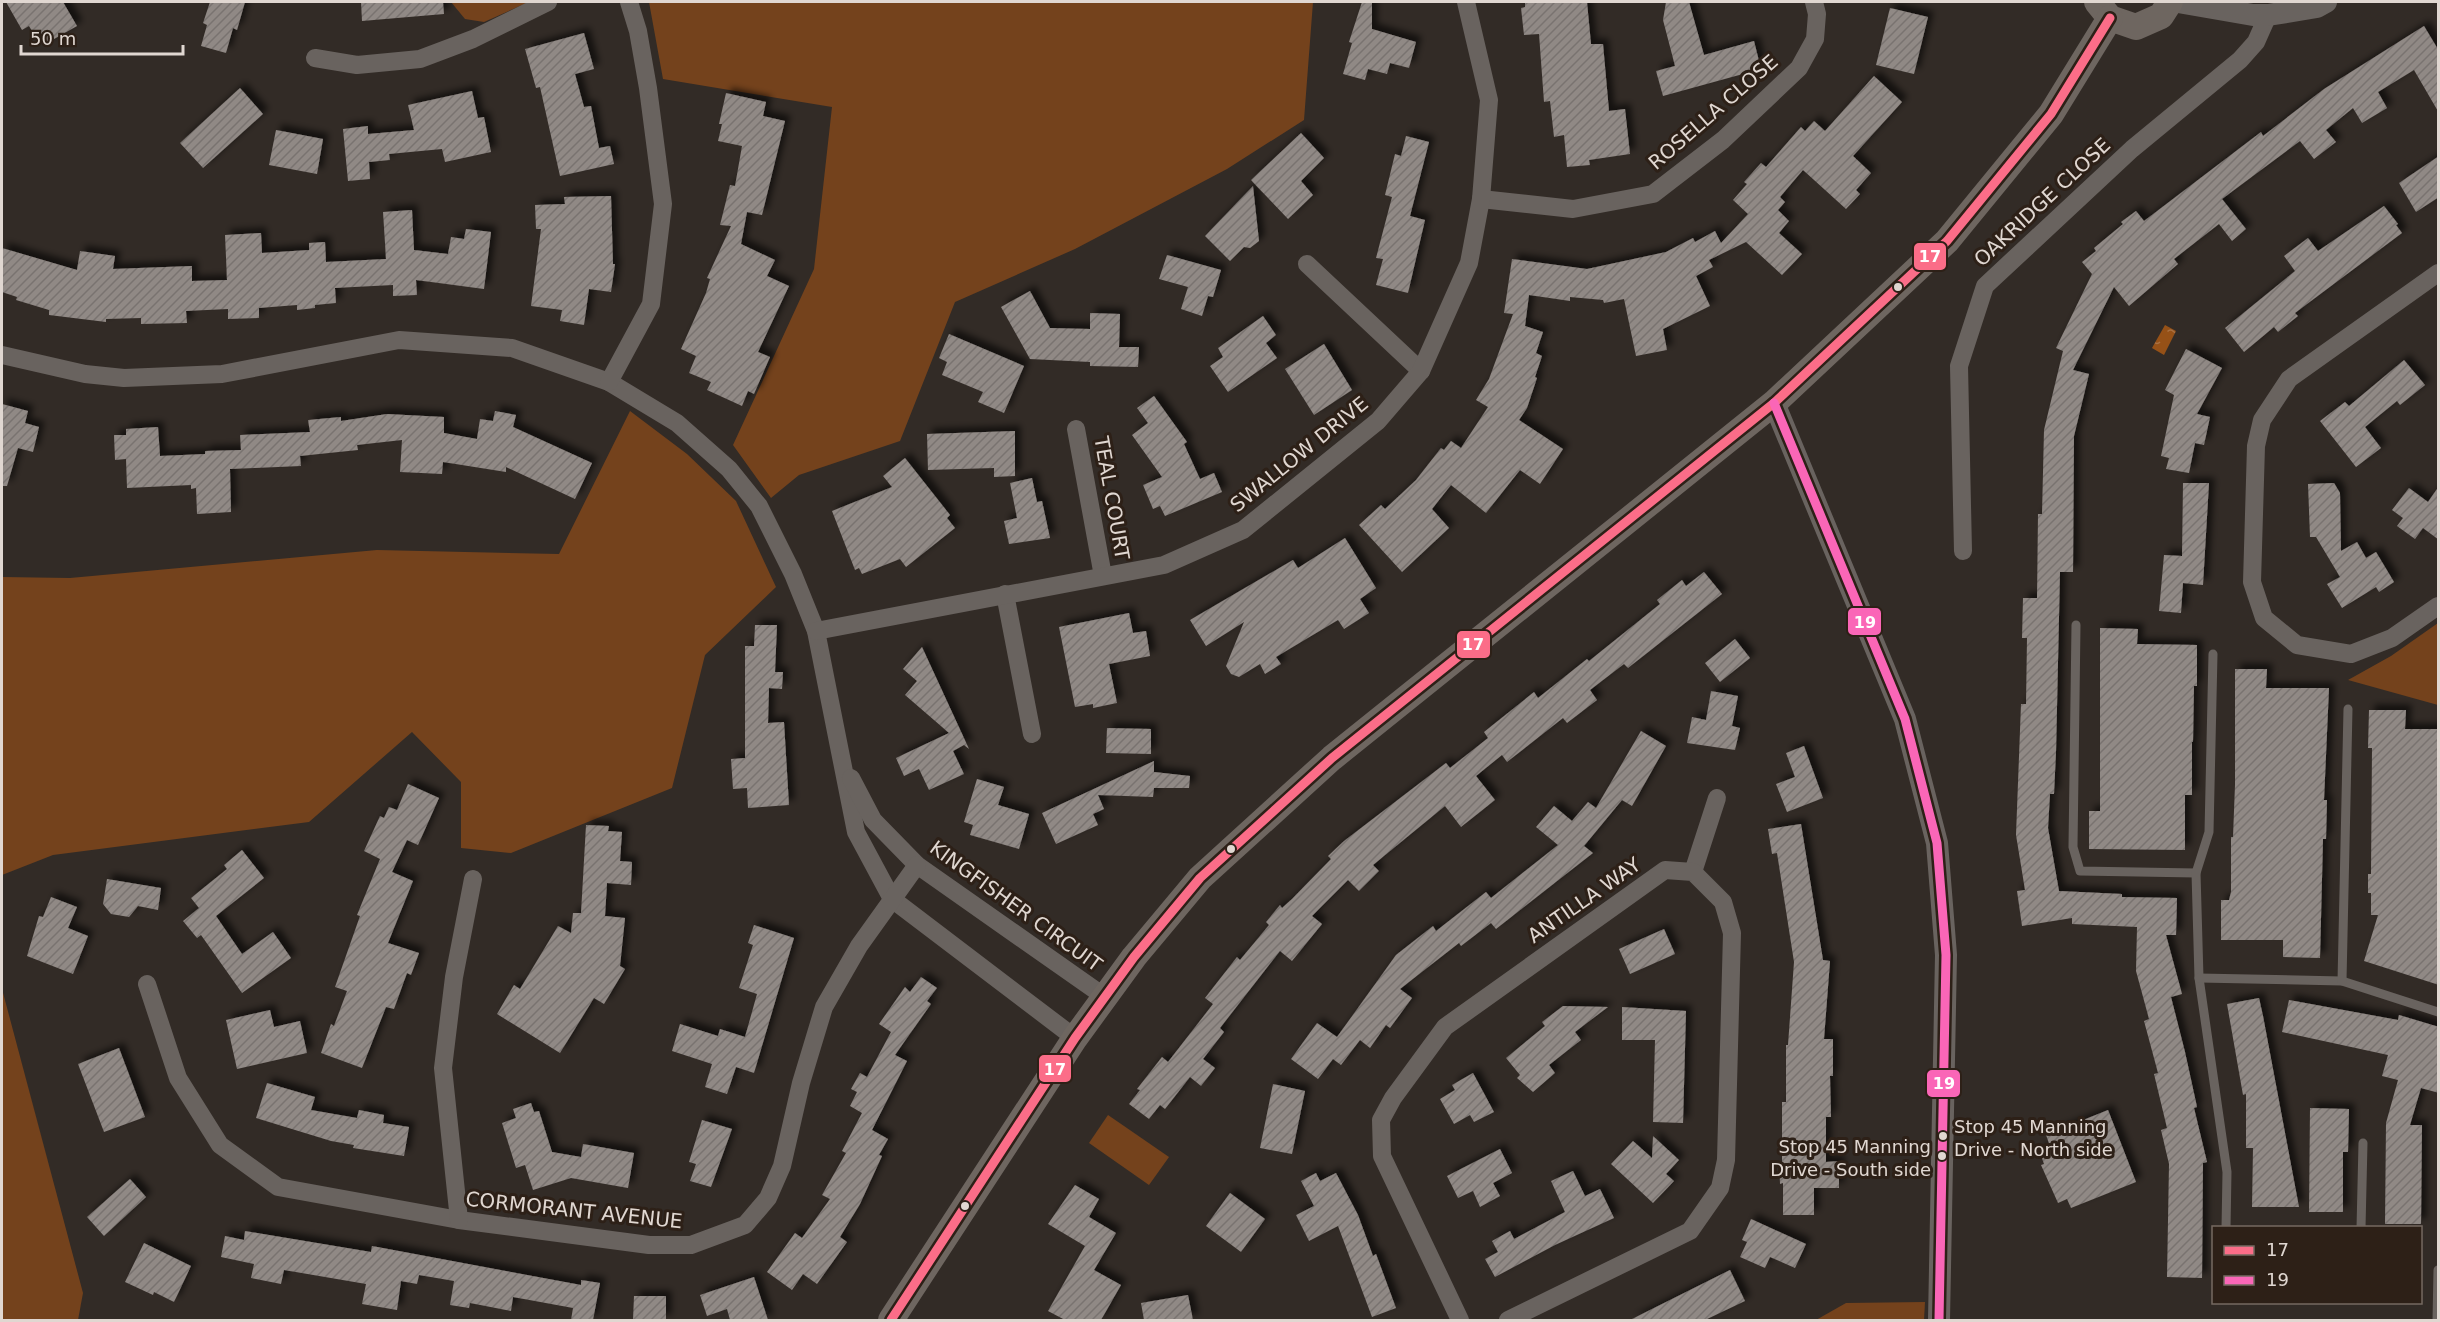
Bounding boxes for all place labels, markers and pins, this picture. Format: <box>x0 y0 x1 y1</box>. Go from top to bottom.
unlabelled marker <box>1892 281 1904 293</box>
unlabelled marker <box>1225 843 1237 855</box>
place label: Stop 45 Manning Drive - North side <box>1954 1116 2113 1160</box>
marker: Stop 45 Manning Drive - North side <box>1937 1130 1949 1142</box>
place label: Stop 45 Manning Drive - South side <box>1770 1136 1931 1180</box>
marker: Stop 45 Manning Drive - South side <box>1936 1150 1948 1162</box>
unlabelled marker <box>959 1200 971 1212</box>

